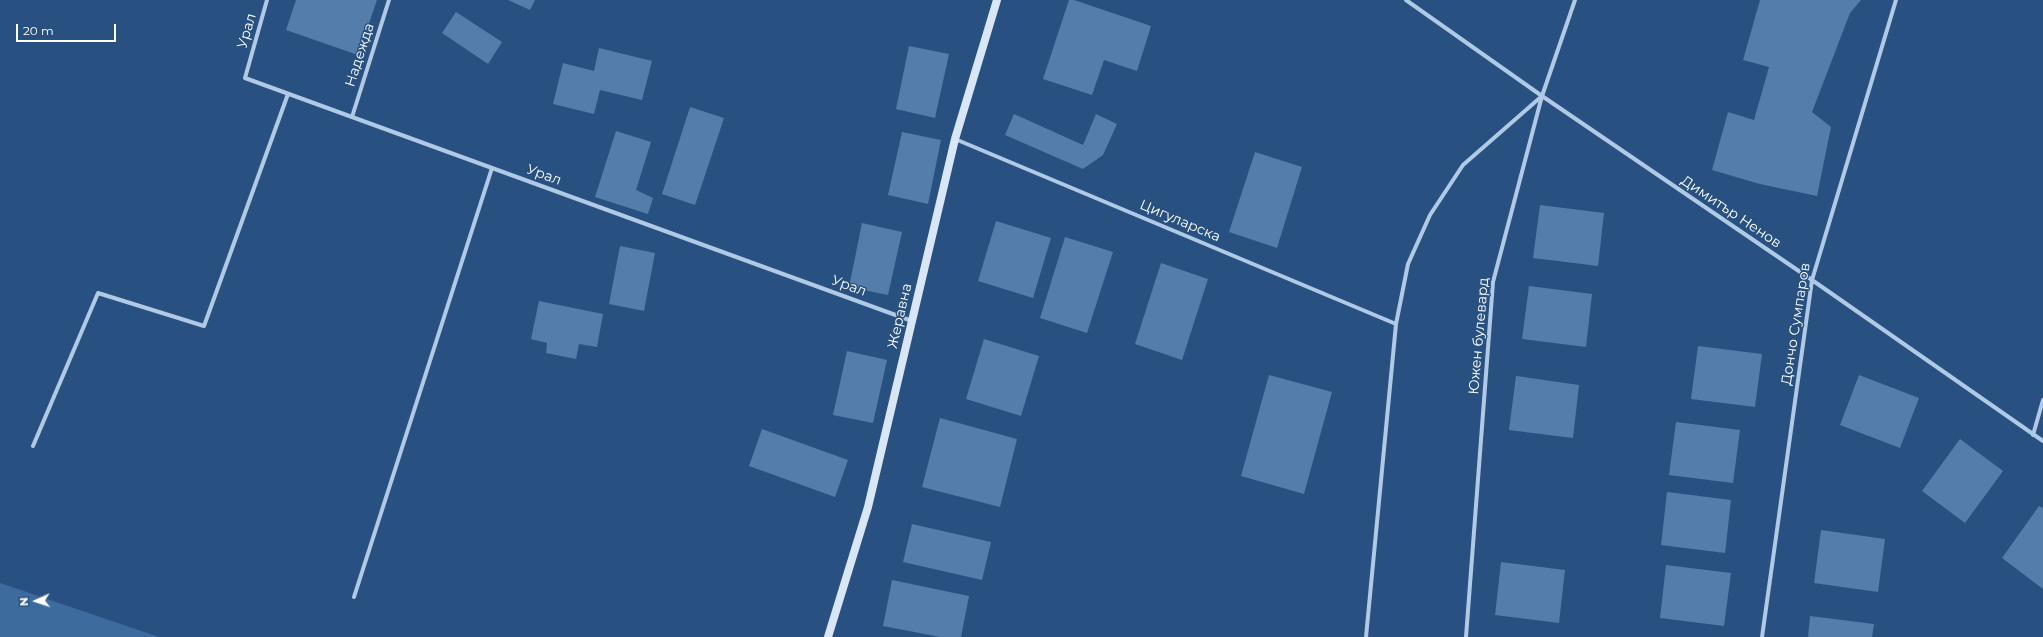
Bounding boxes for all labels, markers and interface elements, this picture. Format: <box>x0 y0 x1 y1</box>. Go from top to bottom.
street label: Урал <box>234 12 260 50</box>
scale bar <box>18 16 118 42</box>
street label: Надежда <box>342 21 378 89</box>
text: 20 m <box>23 23 54 38</box>
street label: Урал <box>524 161 564 189</box>
street label: Димитър Ненов <box>1678 172 1784 252</box>
street label: Цигуларска <box>1137 196 1223 246</box>
street label: Дончо Сумпаров <box>1778 262 1814 386</box>
street label: Урал <box>829 272 869 300</box>
street label: Южен булевард <box>1466 277 1492 395</box>
street label: Жеравна <box>884 282 916 350</box>
north arrow <box>16 581 56 621</box>
text: N <box>17 597 31 606</box>

